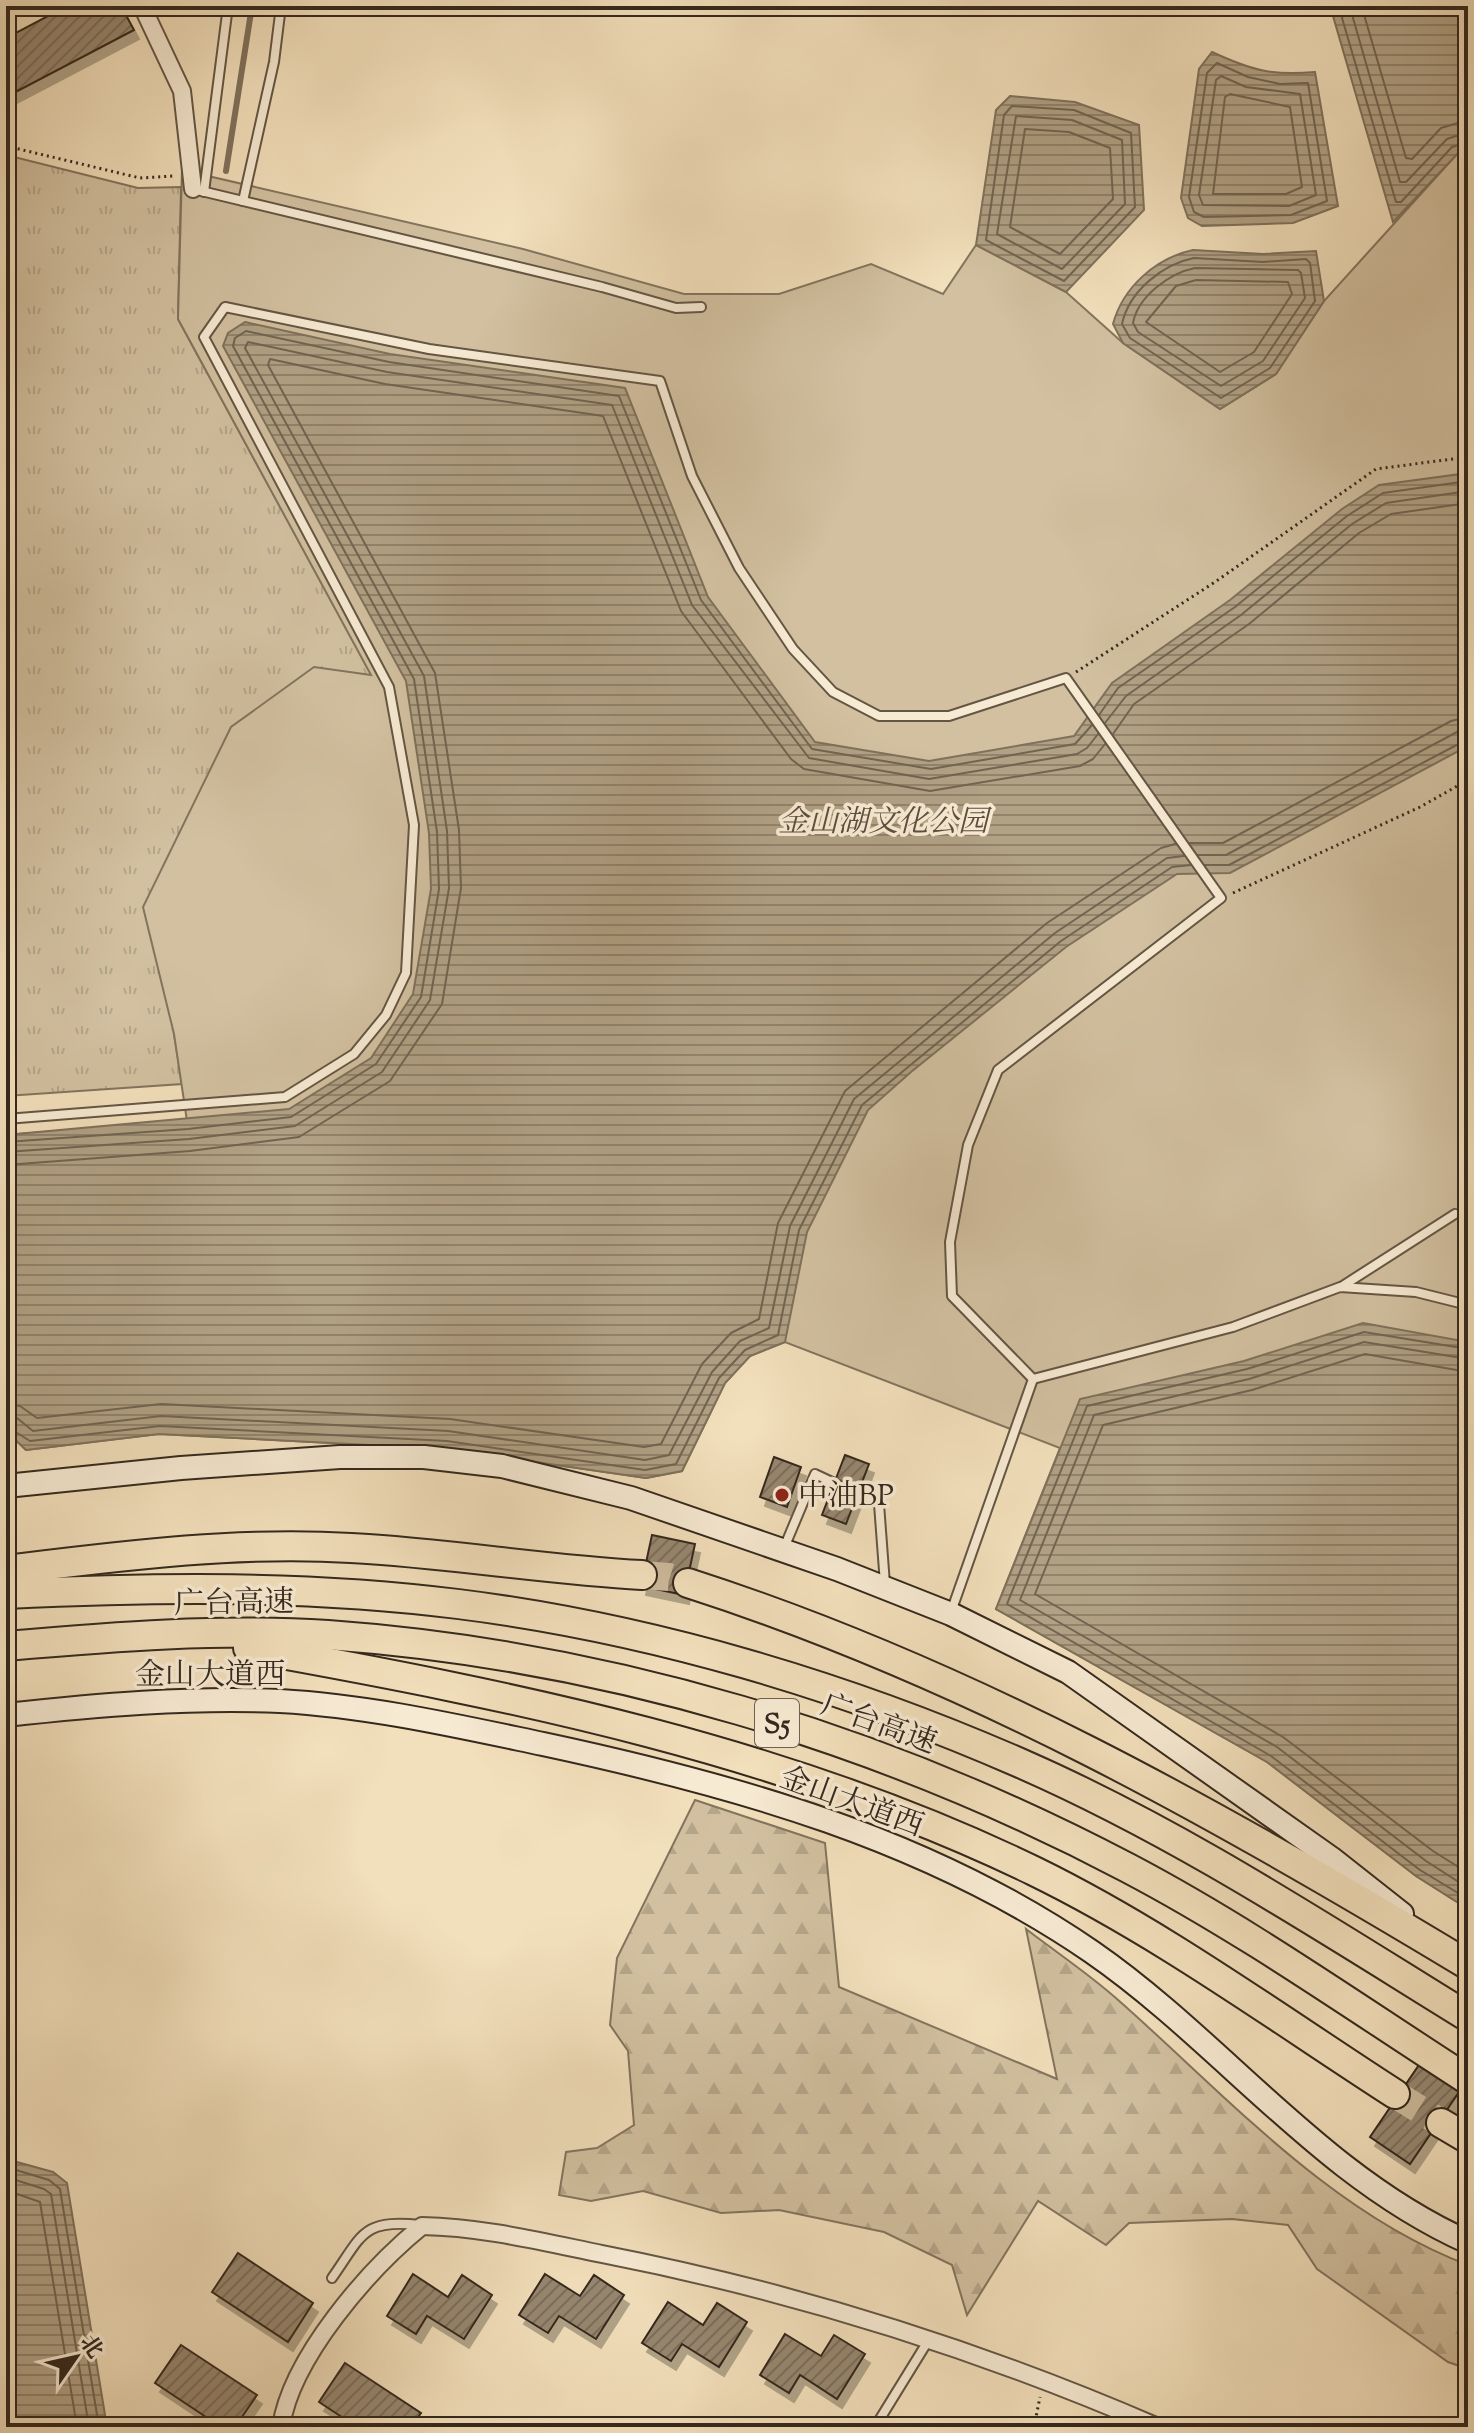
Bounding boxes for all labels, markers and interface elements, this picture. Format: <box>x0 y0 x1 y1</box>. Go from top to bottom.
park label: 金山湖文化公园 <box>778 802 992 845</box>
place label: 中油BP <box>798 1476 894 1519</box>
marker: 中油BP <box>773 1486 791 1504</box>
street label: 广台高速 <box>174 1582 294 1627</box>
street label: 金山大道西 <box>135 1655 285 1698</box>
street label: 广台高速 <box>814 1685 942 1766</box>
road number: S5 <box>755 1699 799 1747</box>
street label: 金山大道西 <box>773 1757 929 1849</box>
north arrow <box>36 2317 116 2397</box>
text: 北 <box>71 2329 110 2366</box>

